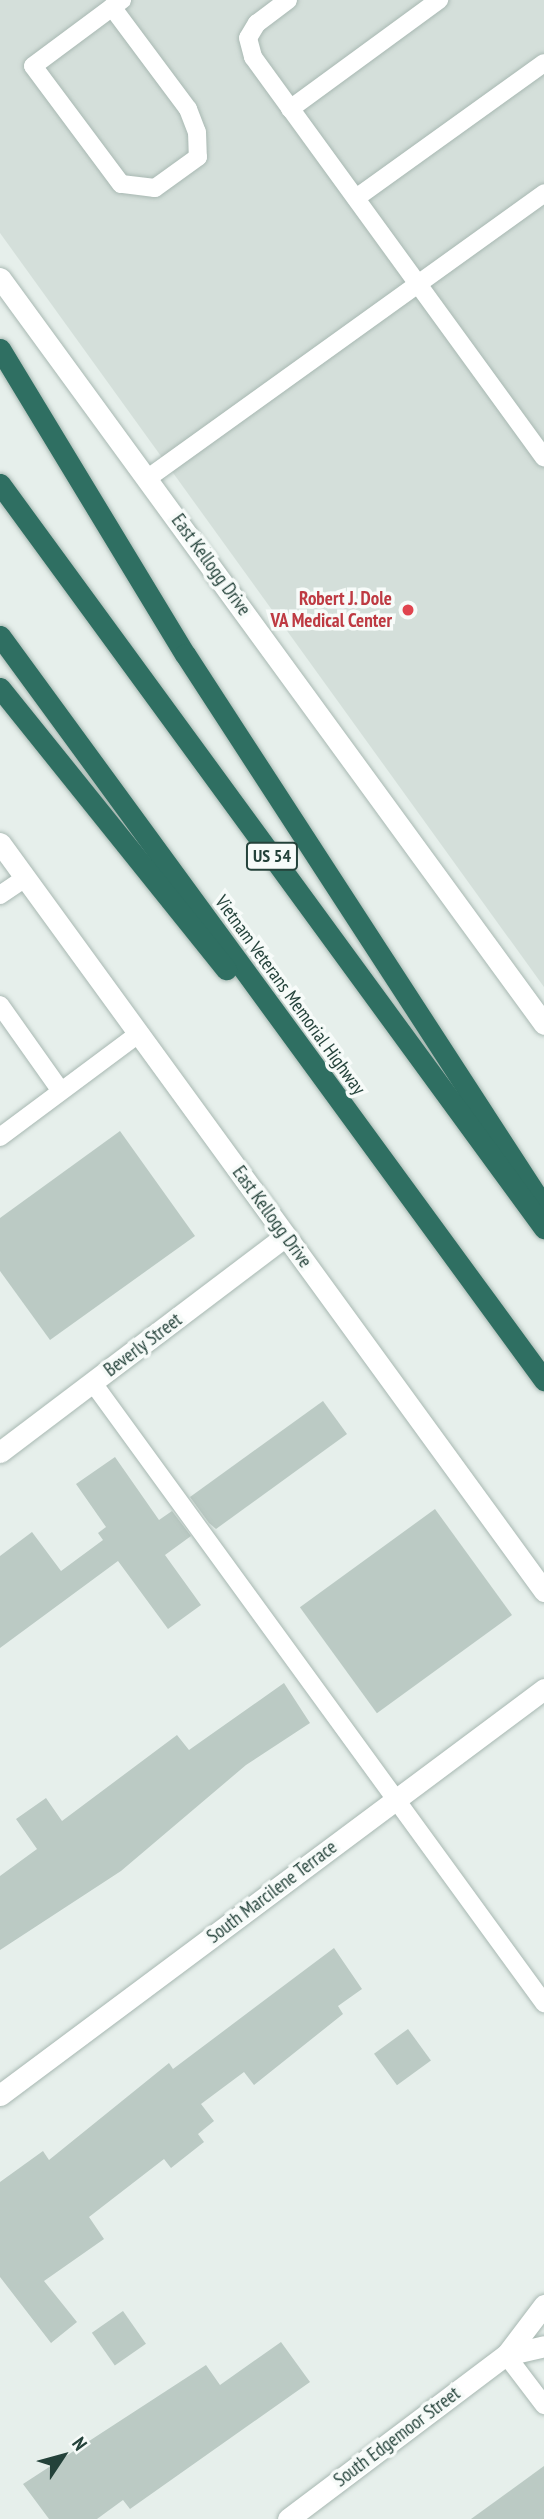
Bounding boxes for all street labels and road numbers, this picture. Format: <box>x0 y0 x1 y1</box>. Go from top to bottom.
street label: East Kellogg Drive <box>167 510 255 620</box>
road number: US 54 <box>246 842 298 870</box>
street label: Vietnam Veterans Memorial Highway <box>210 891 370 1099</box>
street label: East Kellogg Drive <box>228 1162 316 1272</box>
street label: Beverly Street <box>99 1308 187 1382</box>
street label: South Marcilene Terrace <box>202 1836 342 1948</box>
street label: South Edgemoor Street <box>329 2382 465 2492</box>

